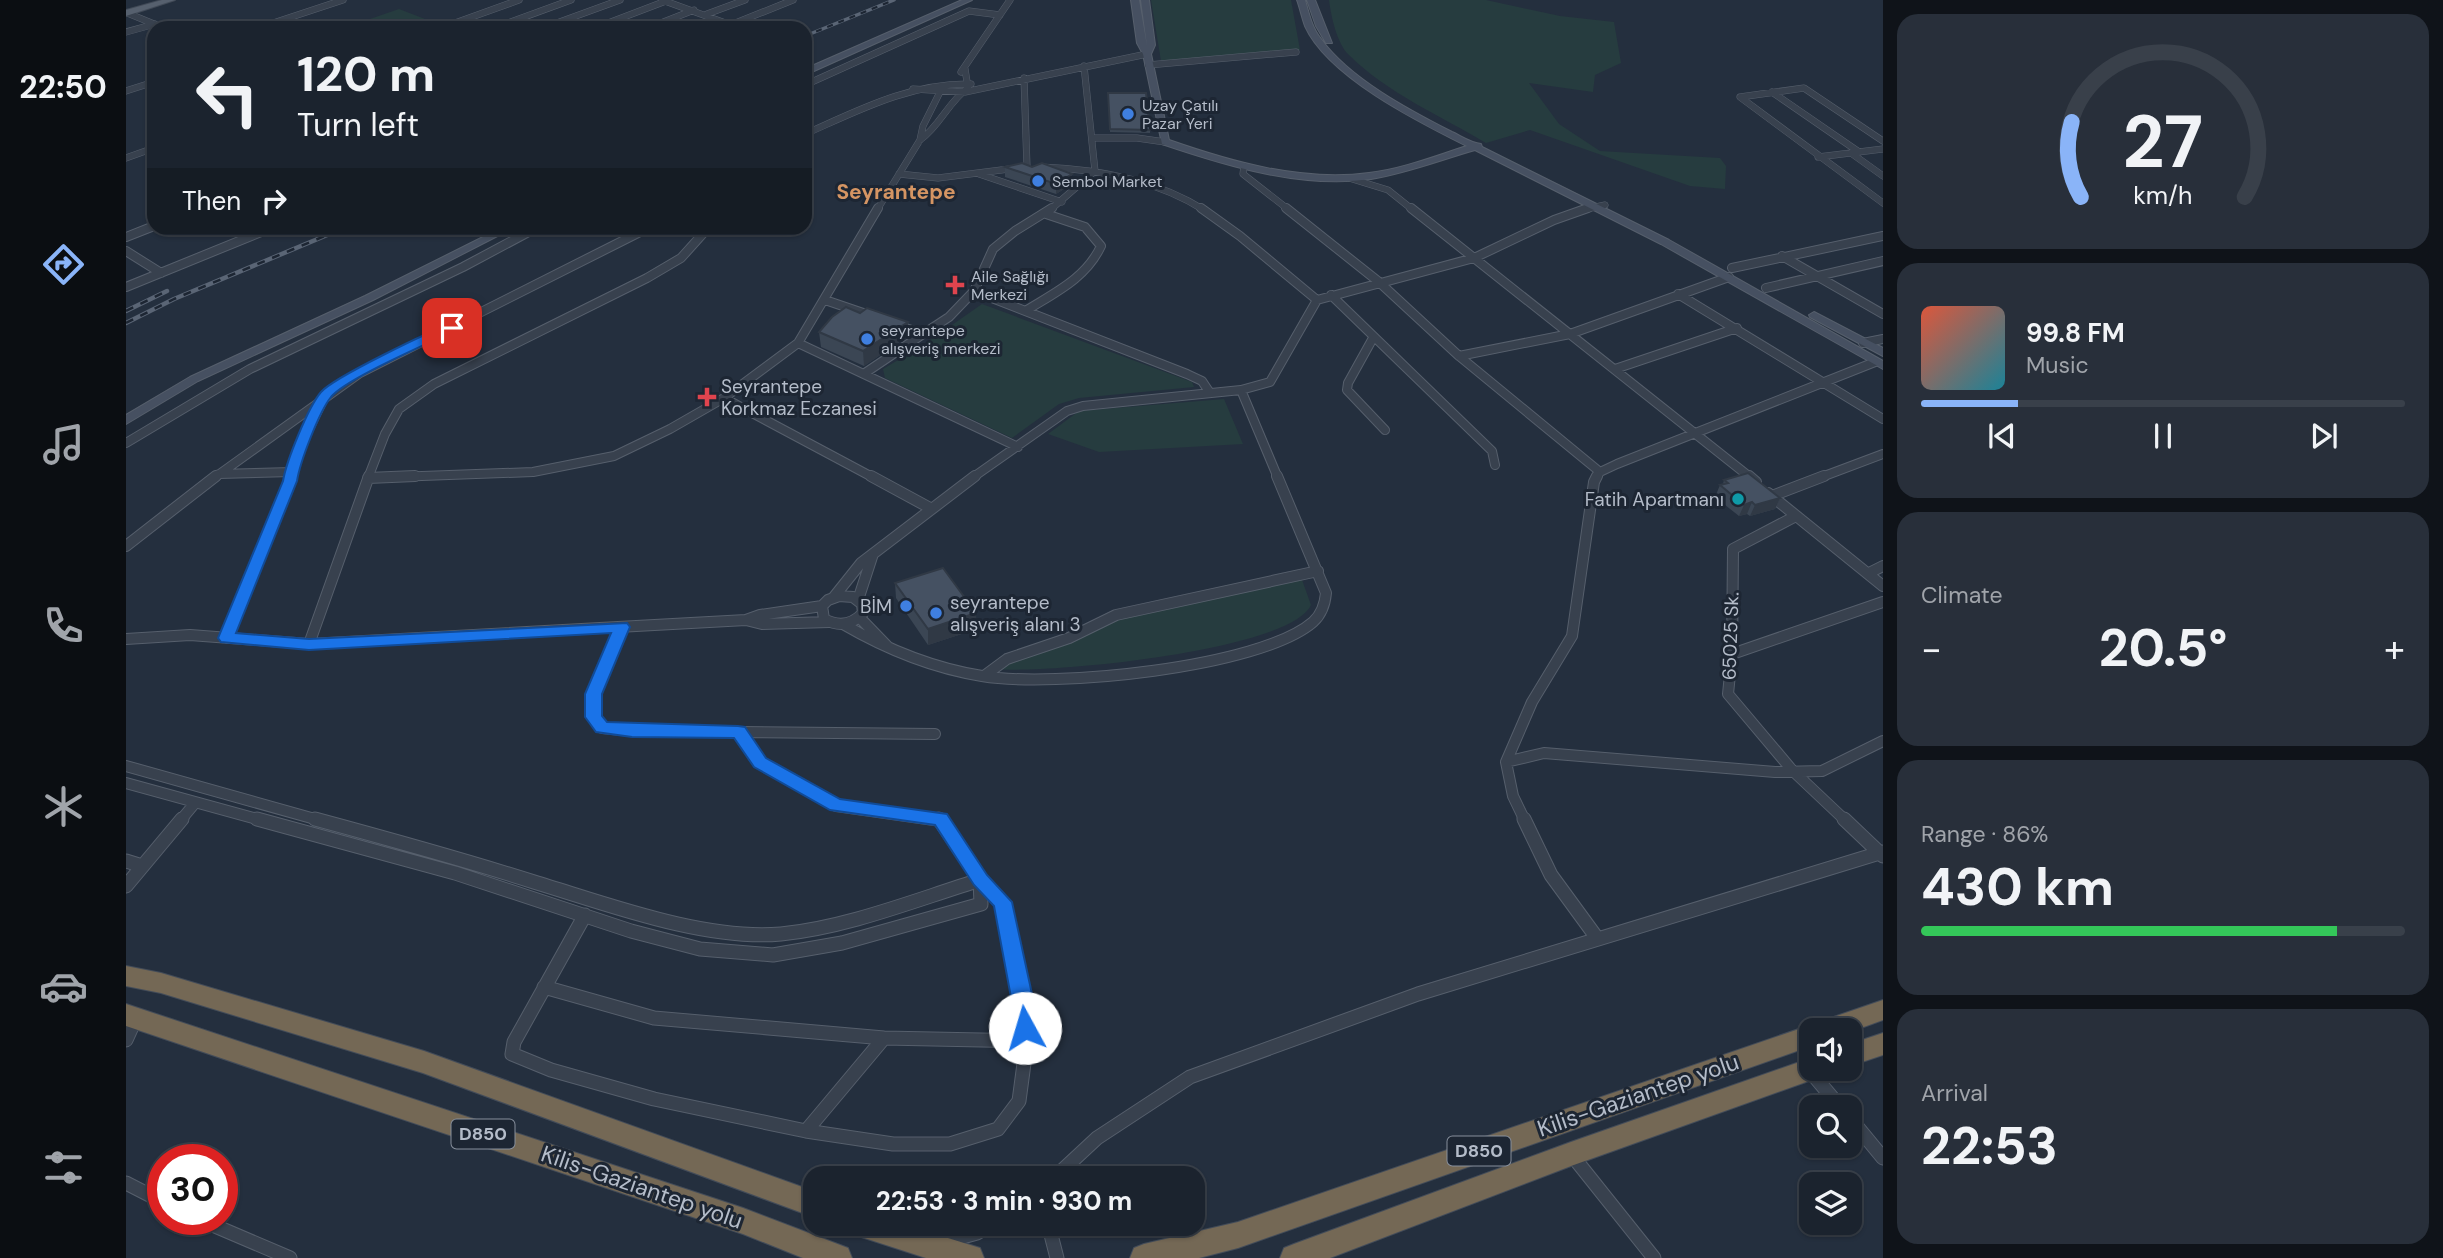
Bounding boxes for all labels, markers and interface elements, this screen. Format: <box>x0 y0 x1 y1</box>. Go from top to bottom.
text: 120 m <box>297 42 435 106</box>
icon: left <box>182 49 273 140</box>
text: 22:50 <box>19 66 107 108</box>
place label: Uzay Çatılı Pazar Yeri <box>1142 95 1218 134</box>
text: 27 <box>2123 96 2203 191</box>
text: Turn left <box>297 104 419 146</box>
marker: Uzay Çatılı Pazar Yeri <box>1120 106 1136 122</box>
place label: Sembol Market <box>1052 171 1163 192</box>
marker: Sembol Market <box>1030 173 1046 189</box>
district label: Seyrantepe <box>836 178 956 206</box>
text: km/h <box>2133 179 2193 212</box>
icon: right <box>255 182 293 220</box>
text: Then <box>182 184 241 218</box>
icon: directions <box>39 240 88 289</box>
place label: Aile Sağlığı Merkezi <box>971 266 1049 305</box>
marker: Aile Sağlığı Merkezi <box>945 275 965 295</box>
pin <box>422 298 482 358</box>
icon: arrive <box>433 309 471 347</box>
text: 99.8 FM <box>2026 316 2125 350</box>
place label: seyrantepe alışveriş merkezi <box>881 320 1001 359</box>
marker: seyrantepe alışveriş merkezi <box>859 331 875 347</box>
text: Music <box>2026 350 2089 380</box>
place label: Seyrantepe Korkmaz Eczanesi <box>721 374 877 421</box>
marker: Seyrantepe Korkmaz Eczanesi <box>699 389 715 405</box>
icon: previous <box>1983 417 2021 455</box>
icon: pause <box>2144 417 2182 455</box>
icon: next <box>2305 417 2343 455</box>
icon: music <box>39 420 88 469</box>
place label: Fatih Apartmanı <box>1585 487 1724 512</box>
marker: Fatih Apartmanı <box>1730 491 1746 507</box>
text: Climate <box>1921 580 2003 610</box>
place label: seyrantepe alışveriş alanı 3 <box>950 590 1081 637</box>
street label: 65025 Sk. <box>1716 592 1745 680</box>
place label: BİM <box>860 594 892 619</box>
marker: BİM <box>898 598 914 614</box>
icon: phone <box>39 601 88 650</box>
marker: seyrantepe alışveriş alanı 3 <box>928 605 944 621</box>
text: 20.5° <box>2099 614 2227 682</box>
text: − <box>1921 624 1942 674</box>
text: + <box>2384 624 2405 674</box>
icon: climate <box>39 782 88 831</box>
text: Range · 86% <box>1921 819 2048 849</box>
text: 430 km <box>1921 853 2114 921</box>
icon: car <box>39 962 88 1011</box>
position arrow <box>988 991 1062 1065</box>
map controls <box>1799 1018 1862 1235</box>
button: sound <box>1799 1018 1862 1081</box>
street label: Kilis-Gaziantep yolu <box>1533 1046 1743 1144</box>
text: Arrival <box>1921 1078 1988 1108</box>
button: search <box>1799 1095 1862 1158</box>
text: 22:53 <box>1921 1112 2058 1180</box>
road number: D850 <box>452 1120 514 1148</box>
road number: D850 <box>1448 1136 1510 1166</box>
street label: Kilis-Gaziantep yolu <box>537 1138 747 1236</box>
icon: filters <box>39 1143 88 1192</box>
speed limit sign: 30 <box>147 1144 238 1235</box>
button: layers <box>1799 1172 1862 1235</box>
text: 22:53 · 3 min · 930 m <box>876 1184 1132 1218</box>

